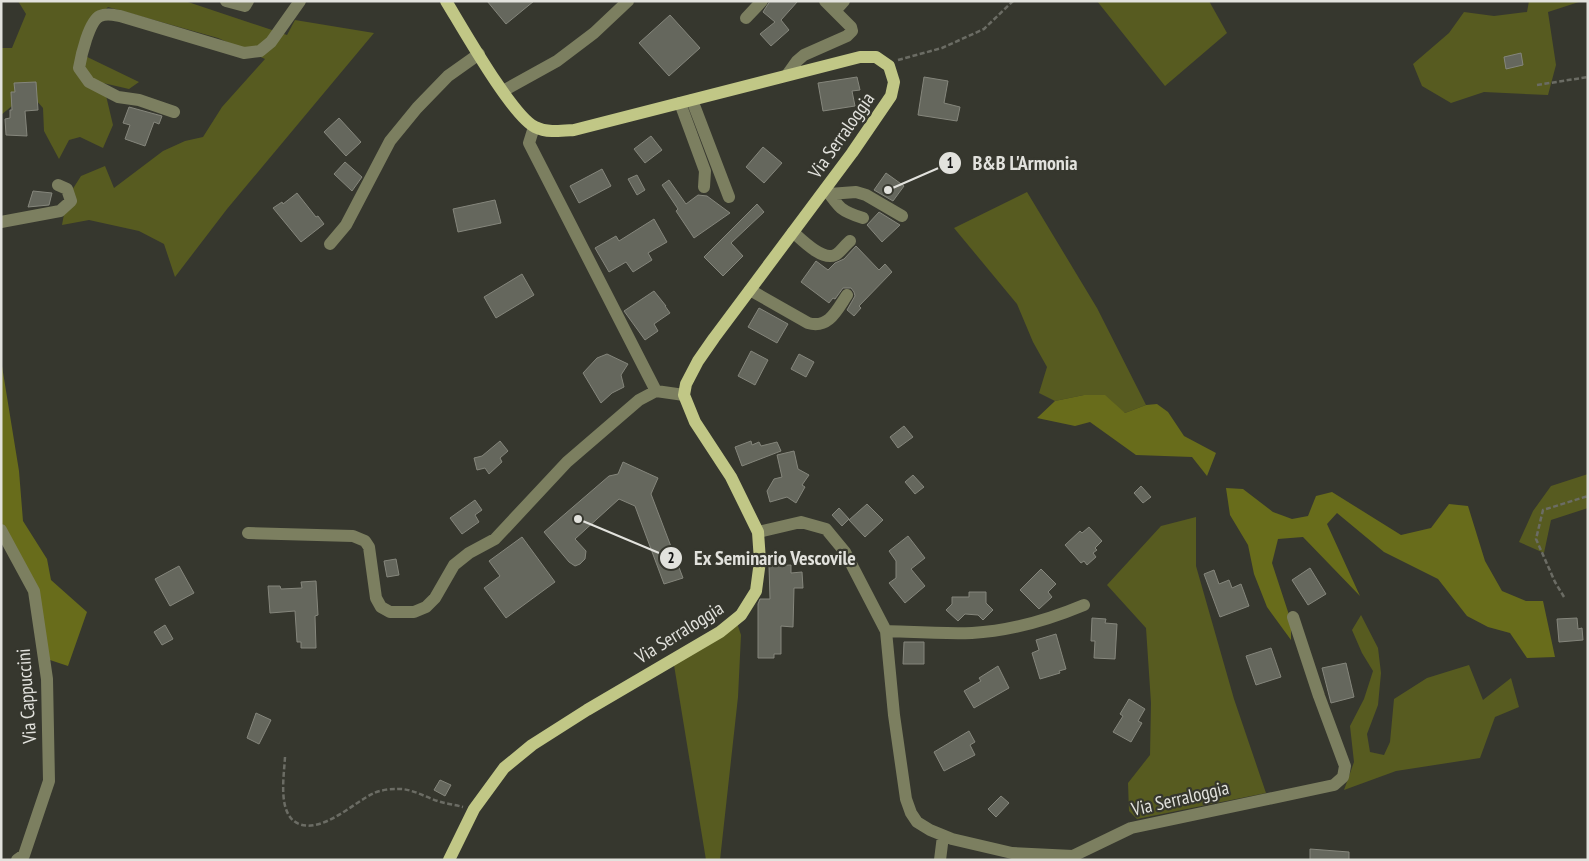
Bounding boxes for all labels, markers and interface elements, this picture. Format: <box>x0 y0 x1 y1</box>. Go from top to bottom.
street label: Via Serraloggia <box>802 87 879 183</box>
callout: B&B L'Armonia <box>938 145 1088 180</box>
text: B&B L'Armonia <box>972 150 1078 176</box>
text: 1 <box>946 153 954 172</box>
callout: Ex Seminario Vescovile <box>658 541 866 576</box>
text: Ex Seminario Vescovile <box>694 545 856 571</box>
text: 2 <box>667 548 675 567</box>
street label: Via Serraloggia <box>630 596 727 669</box>
street label: Via Cappuccini <box>11 648 41 745</box>
street label: Via Serraloggia <box>1128 775 1231 821</box>

